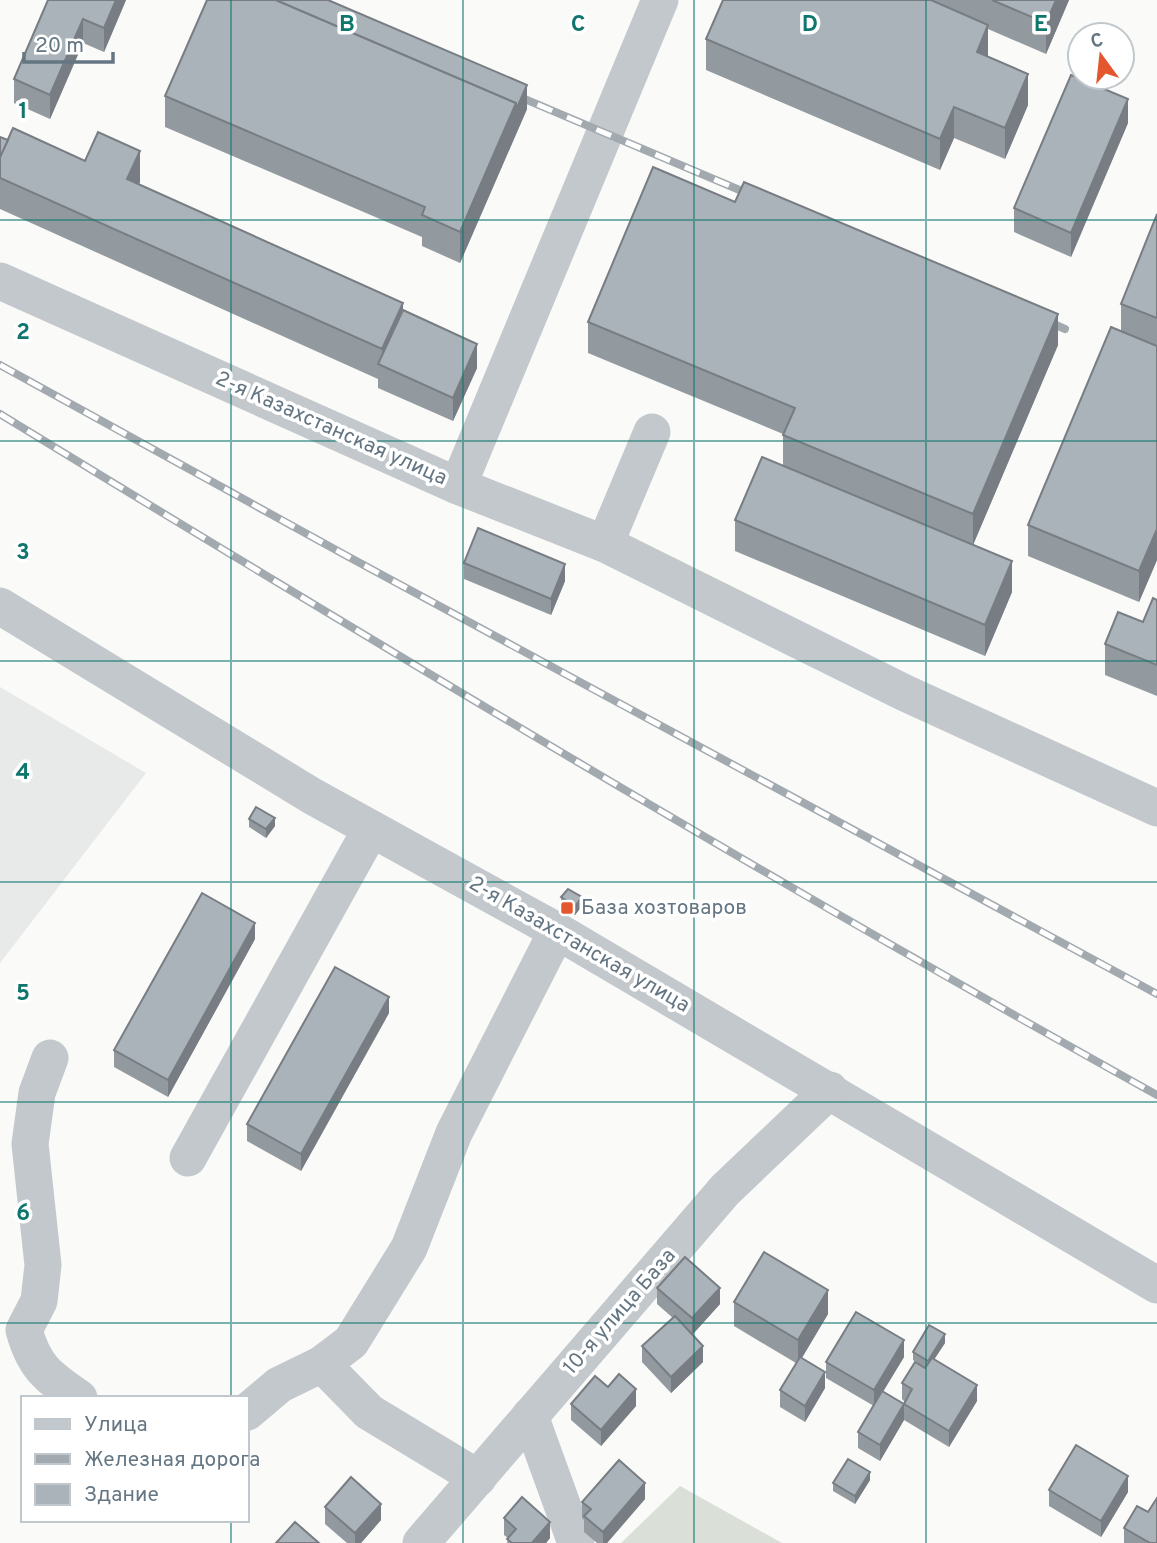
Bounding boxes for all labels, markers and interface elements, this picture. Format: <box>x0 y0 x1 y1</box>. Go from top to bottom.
text: B <box>339 11 355 40</box>
text: C <box>571 11 585 40</box>
text: D <box>802 11 818 40</box>
text: E <box>1034 11 1048 40</box>
scale bar <box>24 21 114 65</box>
north arrow <box>1066 21 1136 91</box>
text: С <box>1088 28 1106 55</box>
text: 20 m <box>35 33 84 60</box>
text: 1 <box>18 98 28 127</box>
text: 2 <box>16 319 30 348</box>
street label: 2-я Казахстанская улица <box>211 366 451 492</box>
text: 3 <box>16 539 30 568</box>
text: 4 <box>16 759 30 788</box>
street label: 2-я Казахстанская улица <box>464 871 694 1019</box>
place label: База хозтоваров <box>581 895 747 922</box>
marker: База хозтоваров <box>559 900 575 916</box>
text: 5 <box>16 980 30 1009</box>
text: 6 <box>16 1200 30 1229</box>
street label: 10-я улица База <box>558 1243 682 1381</box>
legend <box>21 1396 248 1522</box>
text: Улица <box>84 1412 148 1439</box>
text: Железная дорога <box>84 1447 260 1474</box>
text: Здание <box>84 1482 159 1509</box>

